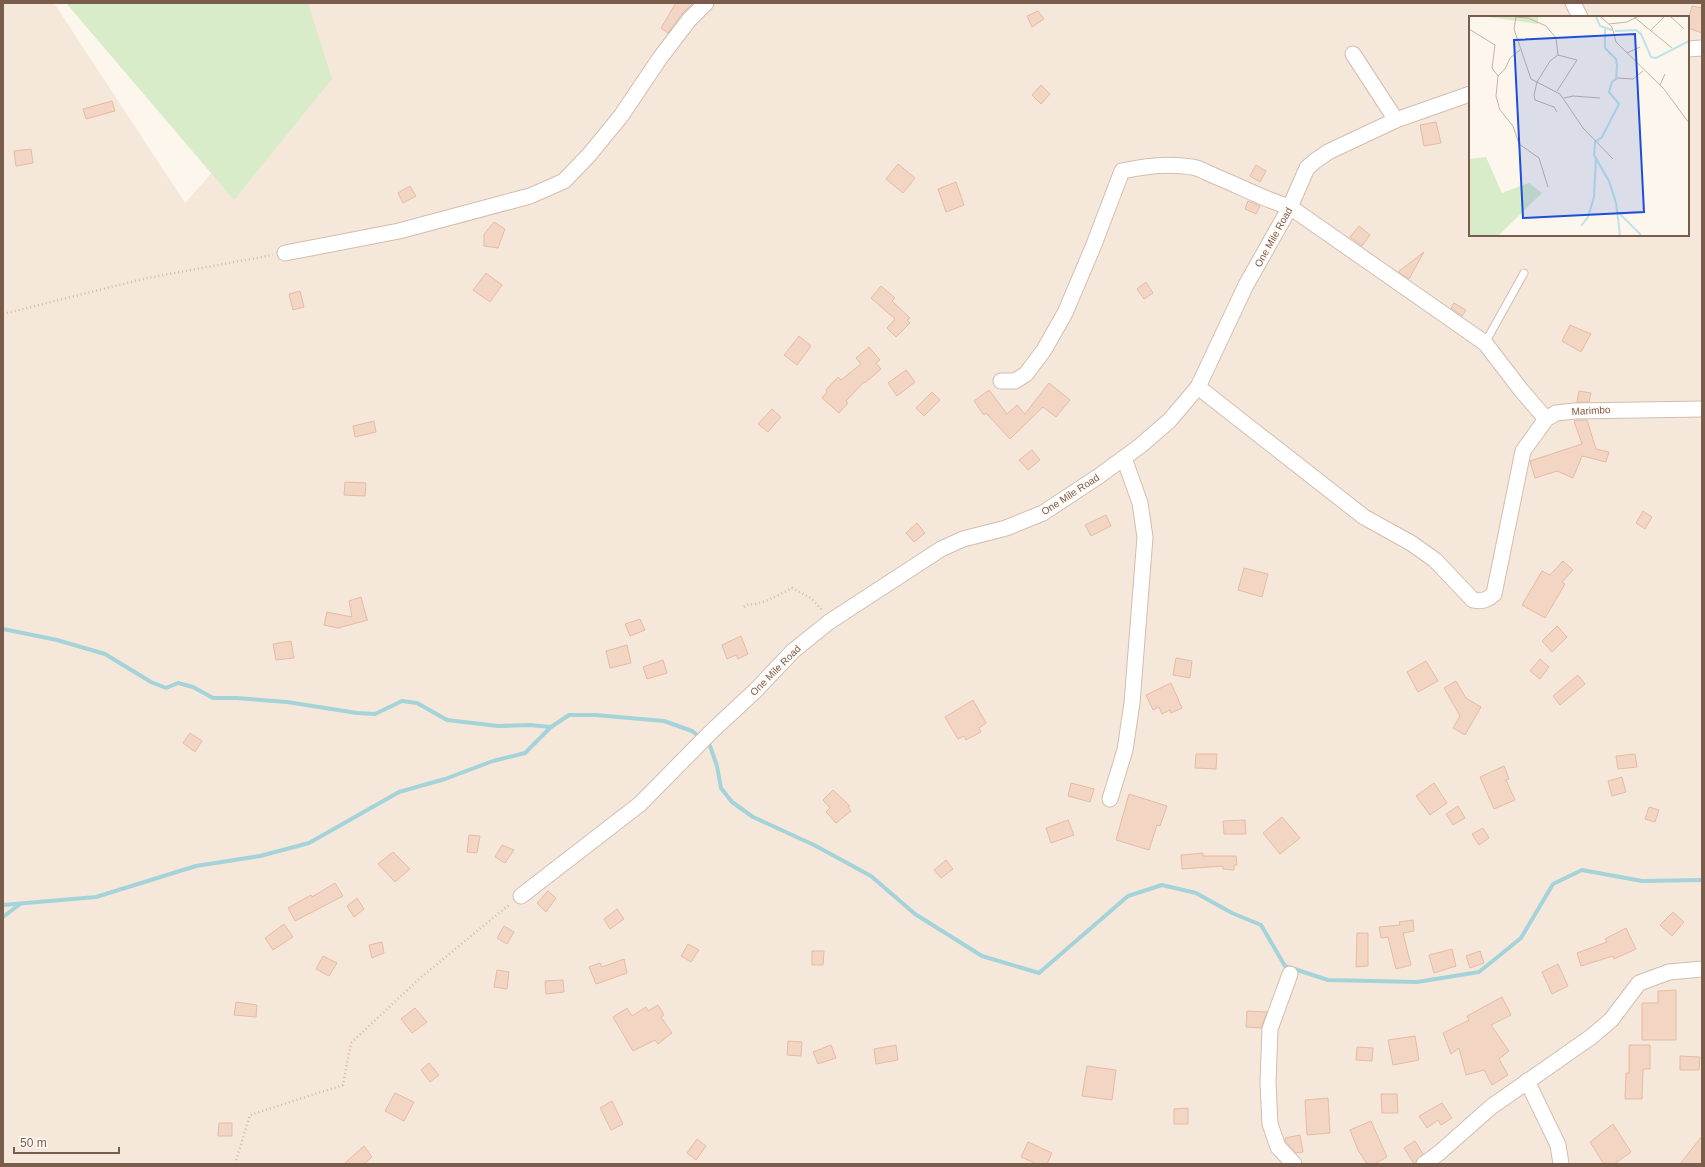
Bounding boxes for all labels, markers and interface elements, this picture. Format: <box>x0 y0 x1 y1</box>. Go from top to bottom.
inset map <box>1469 16 1689 236</box>
street label: One Mile Road <box>1252 205 1294 269</box>
street label: Marimbo <box>1571 404 1611 417</box>
street label: One Mile Road <box>1039 472 1101 517</box>
street label: One Mile Road <box>748 643 803 698</box>
scale bar <box>14 1129 119 1155</box>
text: 50 m <box>20 1136 47 1150</box>

